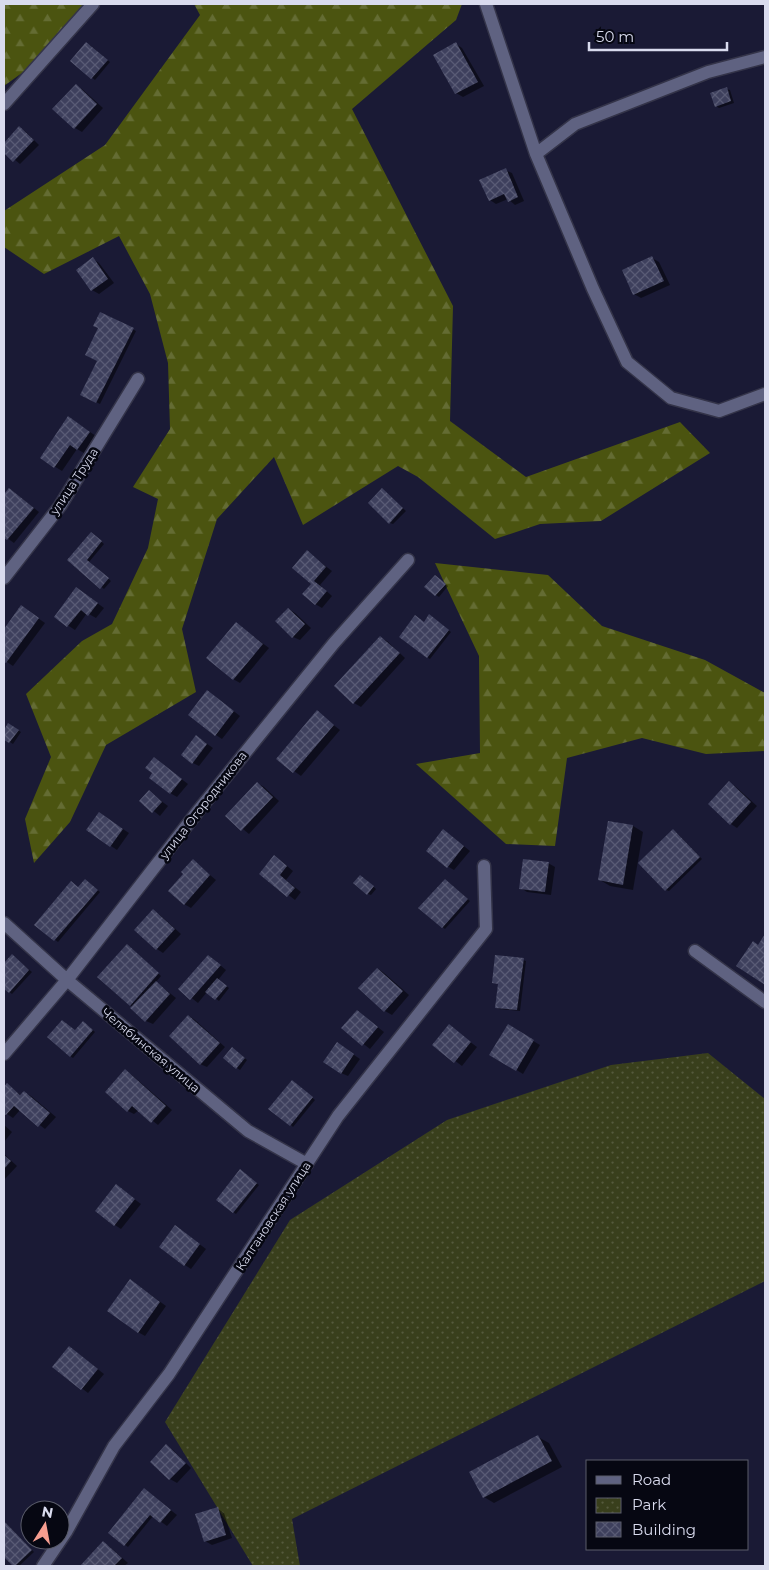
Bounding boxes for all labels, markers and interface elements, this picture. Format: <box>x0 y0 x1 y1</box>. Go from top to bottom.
scale bar <box>589 20 726 52</box>
text: 50 m <box>596 27 634 46</box>
street label: улица Труда <box>46 445 101 518</box>
street label: улица Огородникова <box>156 748 250 863</box>
street label: Челябинская улица <box>99 1005 203 1095</box>
street label: Калгановская улица <box>232 1159 314 1273</box>
legend <box>586 1460 749 1550</box>
text: Road <box>632 1470 671 1489</box>
text: Park <box>632 1495 666 1514</box>
north arrow <box>20 1500 70 1550</box>
text: N <box>40 1502 55 1522</box>
text: Building <box>632 1520 696 1539</box>

